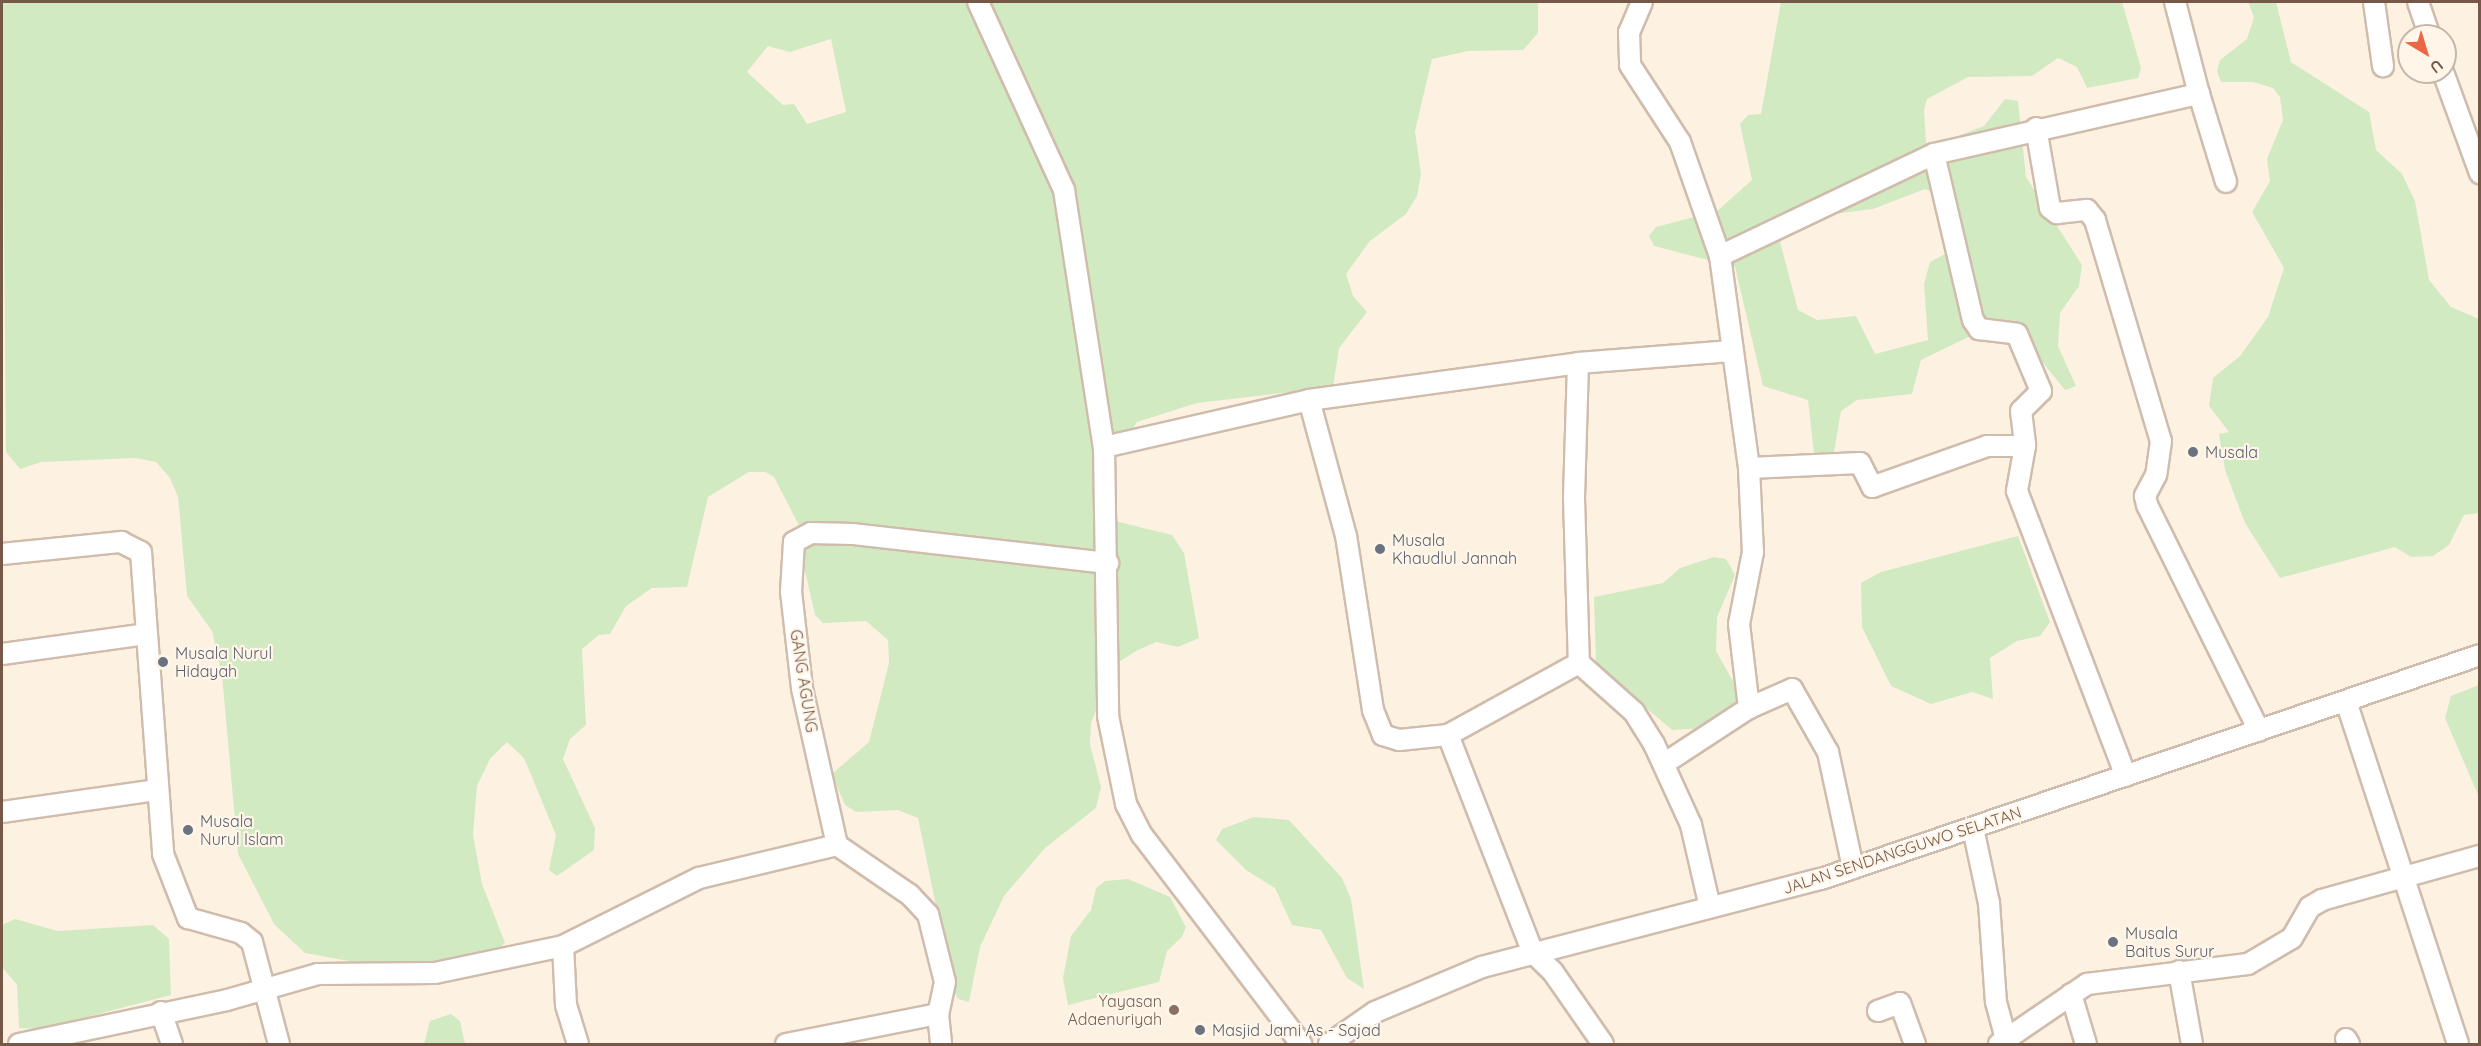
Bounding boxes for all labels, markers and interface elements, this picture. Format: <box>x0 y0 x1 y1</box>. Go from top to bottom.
north arrow <box>2397 24 2457 84</box>
text: U <box>2426 55 2447 78</box>
place label: Musala <box>2205 442 2258 462</box>
marker: Musala <box>2186 445 2200 459</box>
place label: Musala Khaudlul Jannah <box>1392 530 1517 568</box>
marker: Musala Khaudlul Jannah <box>1373 542 1387 556</box>
street label: GANG AGUNG <box>786 628 822 734</box>
place label: Musala Nurul Hidayah <box>175 643 272 681</box>
marker: Musala Nurul Hidayah <box>156 655 170 669</box>
street label: JALAN SENDANGGUWO SELATAN <box>1780 802 2024 898</box>
place label: Musala Nurul Islam <box>200 811 284 849</box>
marker: Musala Nurul Islam <box>181 823 195 837</box>
place label: Musala Baitus Surur <box>2125 923 2214 961</box>
marker: Musala Baitus Surur <box>2106 935 2120 949</box>
place label: Yayasan Adaenuriyah <box>1067 991 1162 1029</box>
marker: Yayasan Adaenuriyah <box>1167 1003 1181 1017</box>
place label: Masjid Jami As - Sajad <box>1212 1020 1381 1040</box>
marker: Masjid Jami As - Sajad <box>1193 1023 1207 1037</box>

